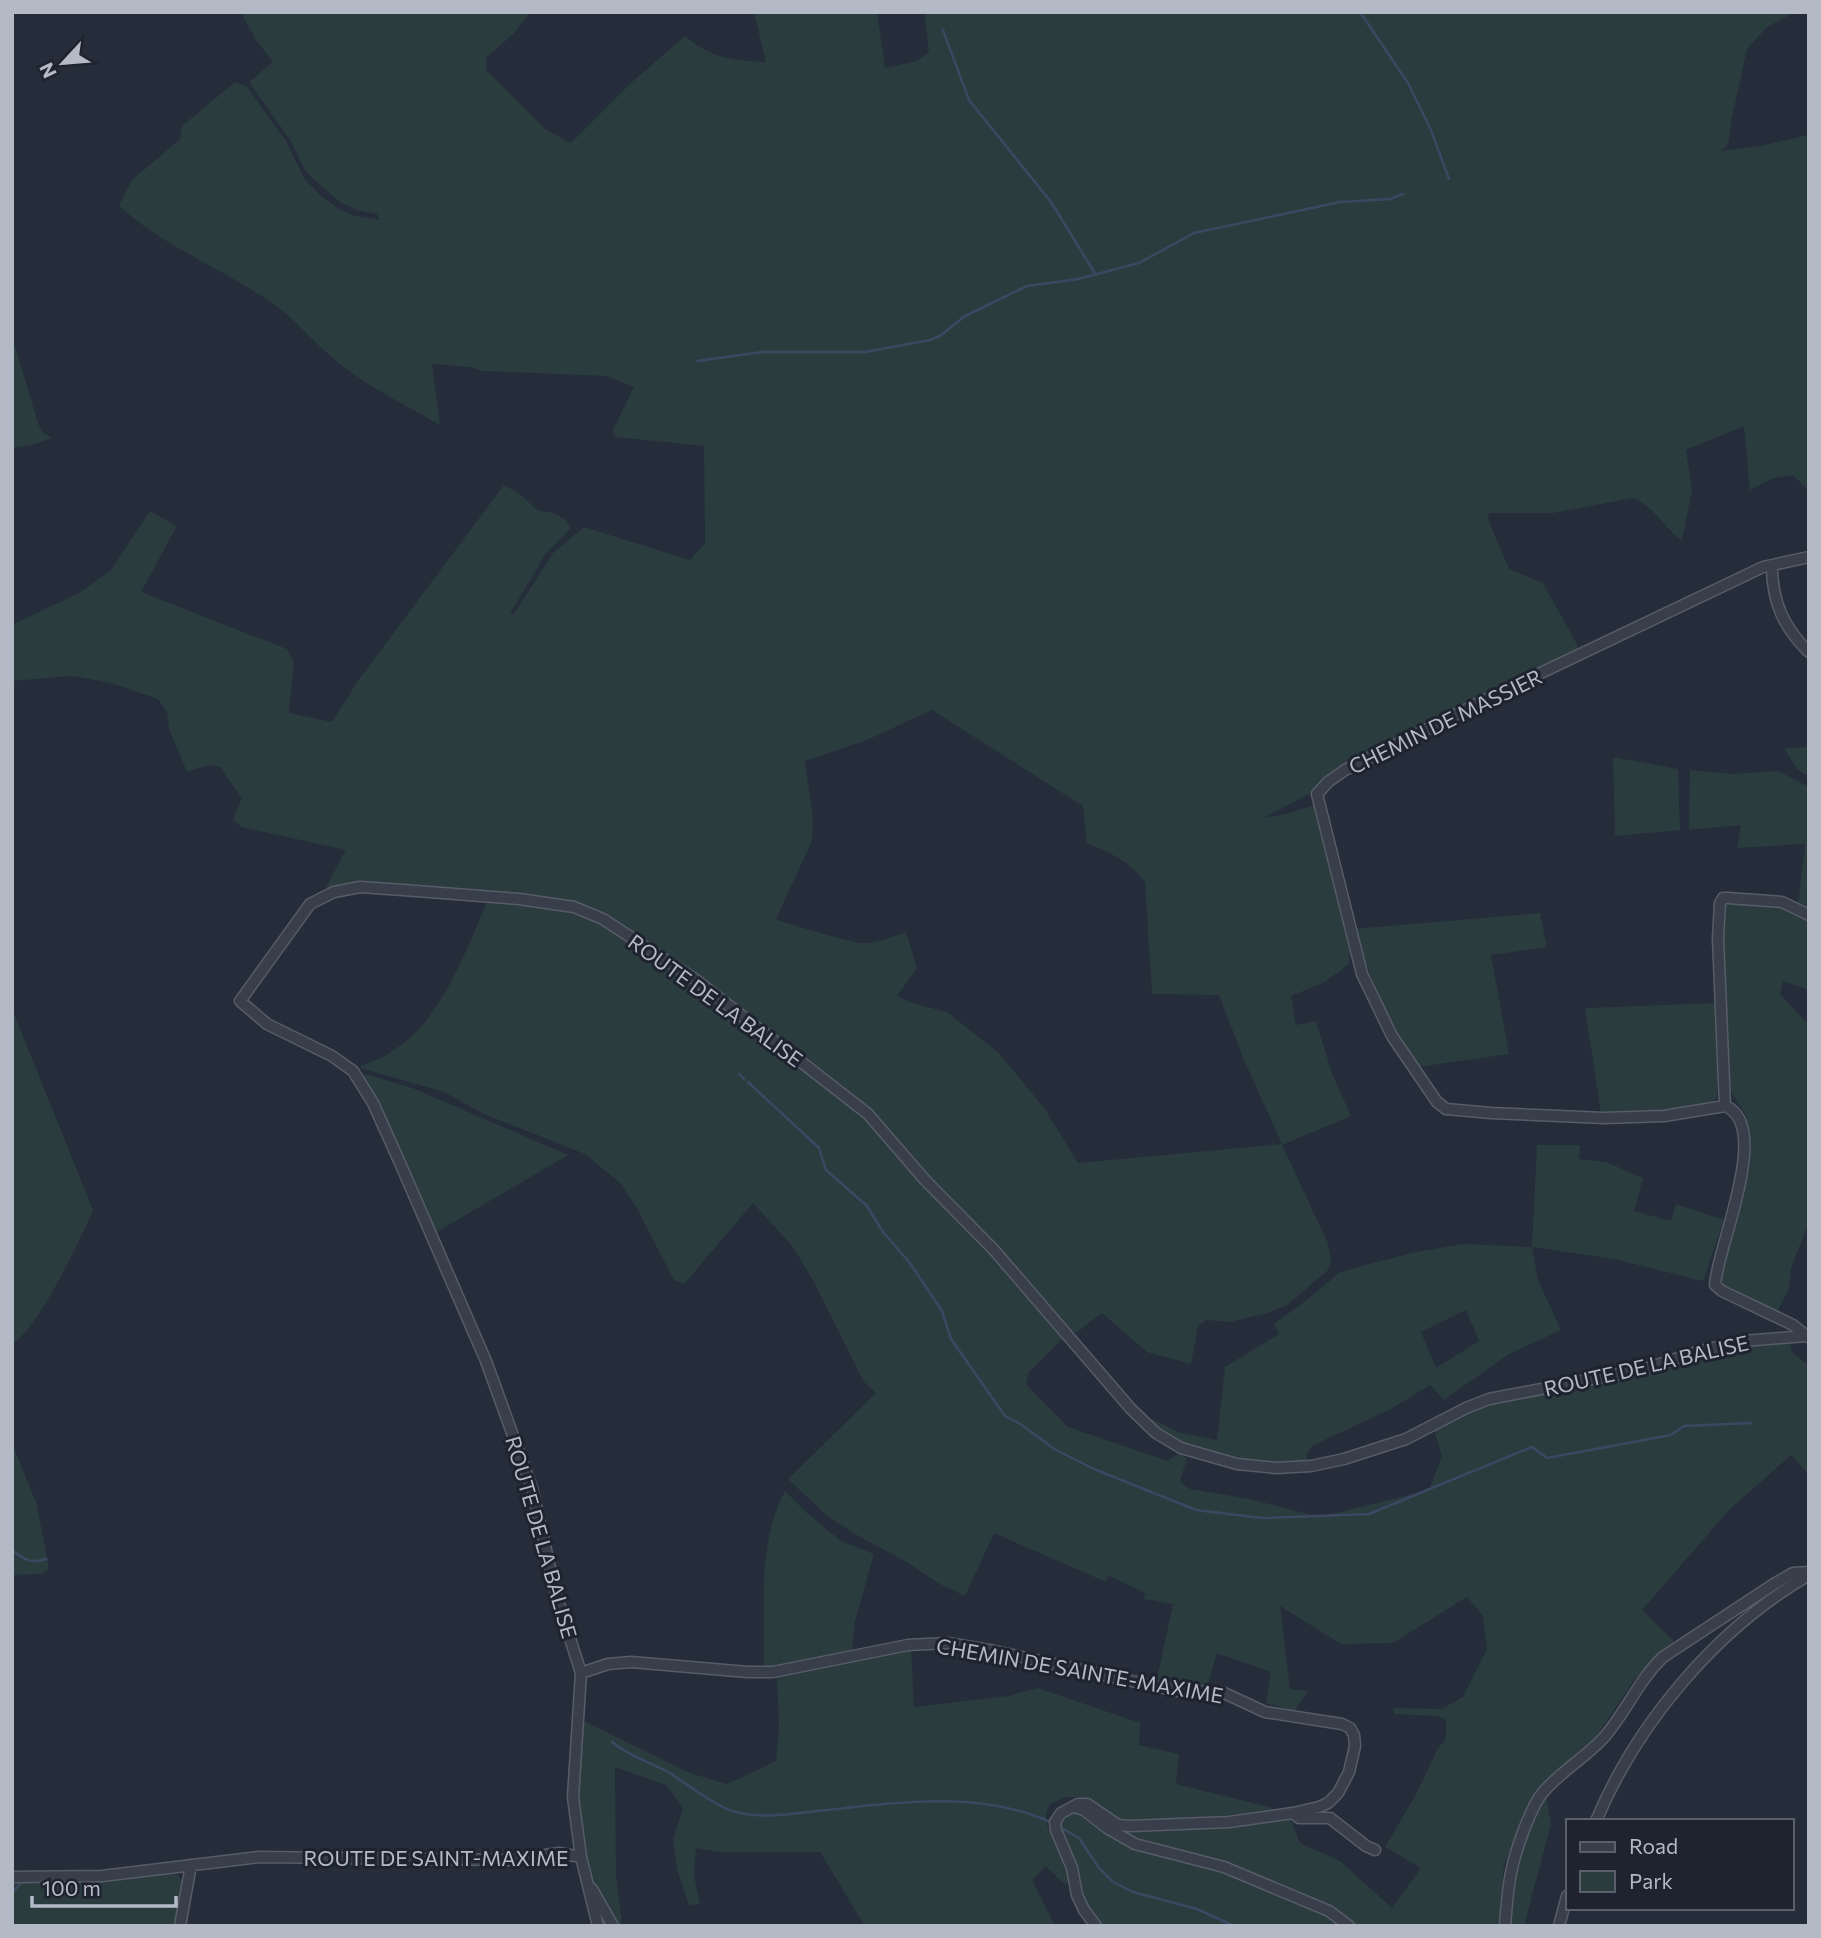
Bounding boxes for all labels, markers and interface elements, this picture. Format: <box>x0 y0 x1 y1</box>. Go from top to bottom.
north arrow <box>28 28 98 98</box>
text: N <box>34 59 61 82</box>
street label: CHEMIN DE MASSIER <box>1344 663 1546 779</box>
street label: ROUTE DE LA BALISE <box>624 928 808 1072</box>
street label: ROUTE DE LA BALISE <box>1541 1329 1751 1401</box>
street label: ROUTE DE LA BALISE <box>501 1433 583 1641</box>
street label: CHEMIN DE SAINTE-MAXIME <box>935 1632 1225 1708</box>
legend <box>1566 1819 1793 1910</box>
text: Road <box>1629 1833 1678 1858</box>
street label: ROUTE DE SAINT-MAXIME <box>303 1845 569 1870</box>
scale bar <box>32 1864 175 1908</box>
text: Park <box>1629 1868 1673 1893</box>
text: 100 m <box>42 1875 101 1900</box>

